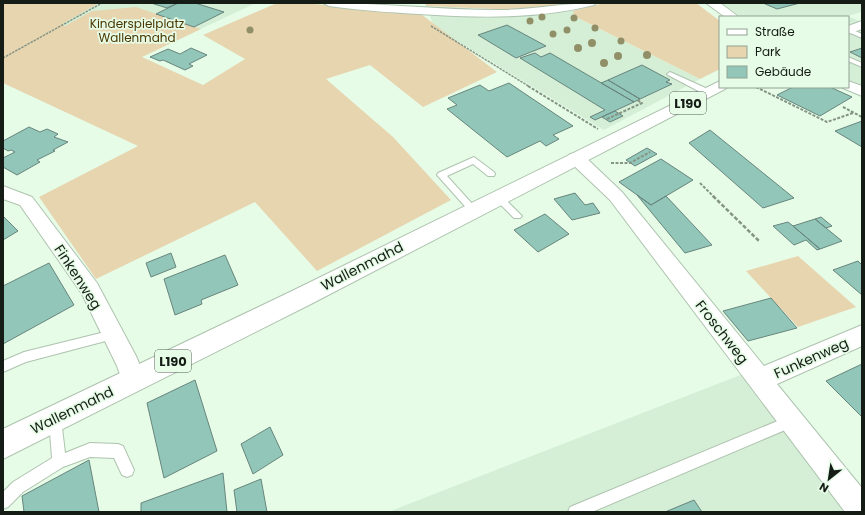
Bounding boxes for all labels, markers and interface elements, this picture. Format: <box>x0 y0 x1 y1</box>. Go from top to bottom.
park label: Kinderspielplatz Wallenmahd <box>90 15 184 46</box>
legend <box>719 16 849 88</box>
text: Straße <box>755 23 795 40</box>
text: Park <box>755 43 782 60</box>
text: Gebäude <box>755 63 811 80</box>
road number: L190 <box>670 92 706 114</box>
street label: Wallenmahd <box>317 237 407 295</box>
street label: Finkenweg <box>49 241 107 313</box>
street label: Froschweg <box>691 296 753 368</box>
street label: Funkenweg <box>771 333 851 383</box>
road number: L190 <box>155 350 191 372</box>
street label: Wallenmahd <box>27 381 117 439</box>
north arrow <box>809 459 849 499</box>
text: N <box>816 479 832 497</box>

